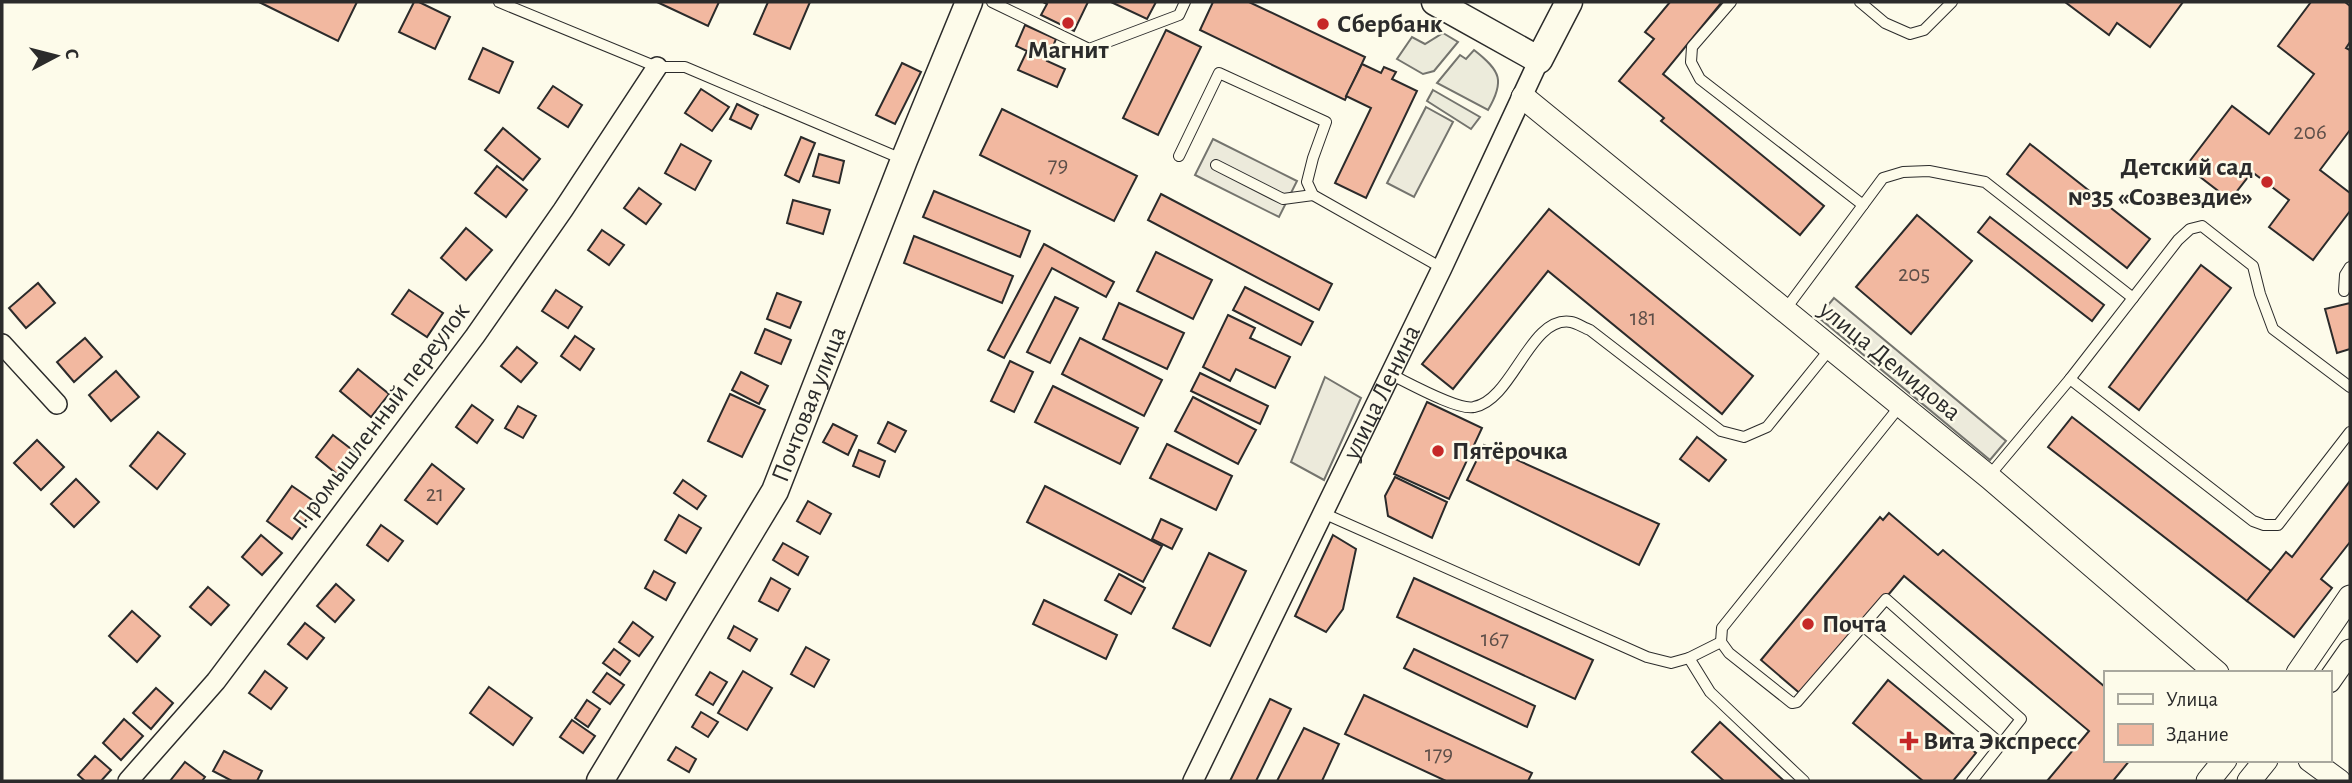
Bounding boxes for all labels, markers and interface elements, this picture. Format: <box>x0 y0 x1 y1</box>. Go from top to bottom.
place label: Сбербанк <box>1337 11 1443 37</box>
marker: Магнит <box>1060 15 1076 31</box>
marker: Сбербанк <box>1315 16 1331 32</box>
north arrow <box>21 21 91 91</box>
place label: Магнит <box>1027 37 1109 63</box>
text: С <box>61 48 81 60</box>
house number: 206 <box>2293 121 2327 144</box>
house number: 79 <box>1048 154 1068 177</box>
place label: Детский сад №35 «Созвездие» <box>2067 154 2253 210</box>
marker: Детский сад №35 «Созвездие» <box>2259 174 2275 190</box>
house number: 205 <box>1898 263 1930 286</box>
street label: улица Демидова <box>1813 296 1966 426</box>
street label: Промышленный переулок <box>288 298 474 534</box>
house number: 181 <box>1630 307 1656 330</box>
street label: улица Ленина <box>1338 321 1425 465</box>
street label: Почтовая улица <box>767 323 851 485</box>
place label: Пятёрочка <box>1452 438 1568 464</box>
marker: Пятёрочка <box>1430 443 1446 459</box>
house number: 21 <box>426 483 444 506</box>
place label: Почта <box>1822 611 1887 637</box>
marker: Почта <box>1800 616 1816 632</box>
house number: 167 <box>1481 628 1509 651</box>
legend <box>2104 671 2331 762</box>
text: Улица <box>2166 689 2219 710</box>
text: Здание <box>2166 724 2229 745</box>
place label: Вита Экспресс <box>1923 728 2077 754</box>
marker: Вита Экспресс <box>1901 733 1917 749</box>
house number: 179 <box>1425 743 1453 766</box>

